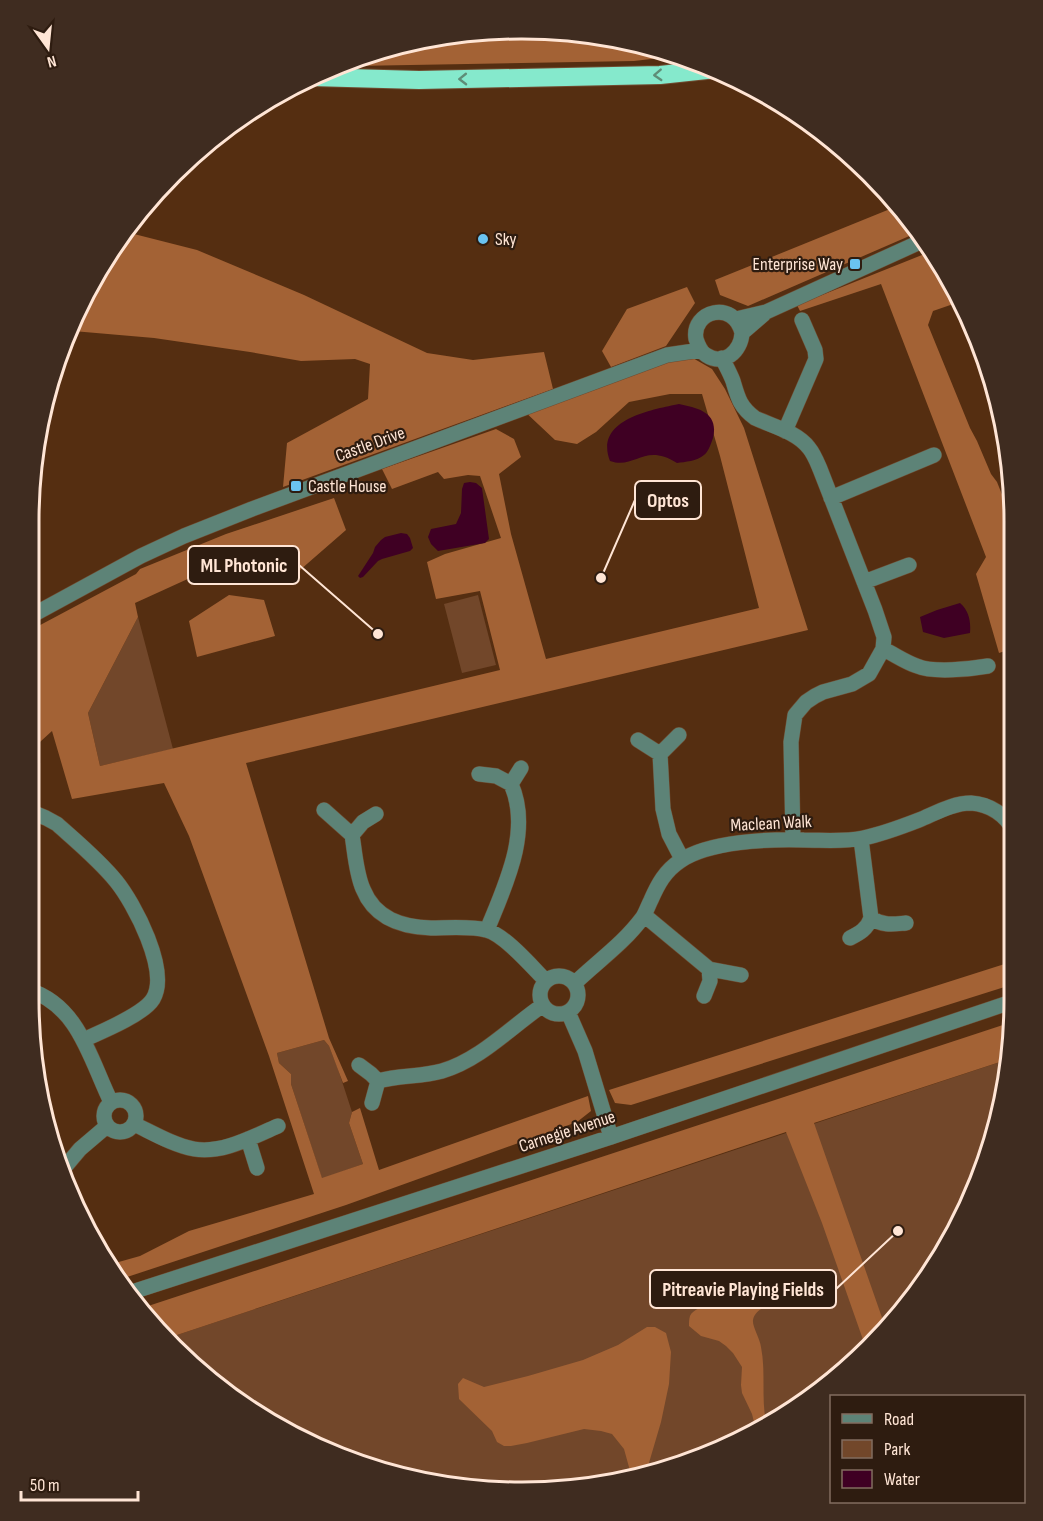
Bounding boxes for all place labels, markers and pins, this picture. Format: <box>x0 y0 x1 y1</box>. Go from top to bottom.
place label: Sky <box>495 229 517 250</box>
marker: Sky <box>476 232 490 246</box>
place label: Enterprise Way <box>752 254 843 275</box>
marker: Enterprise Way <box>848 257 862 271</box>
place label: Castle House <box>308 476 387 497</box>
marker: Castle House <box>289 479 303 493</box>
callout: Optos <box>635 481 701 519</box>
callout: ML Photonic <box>188 546 299 584</box>
callout: Pitreavie Playing Fields <box>650 1270 836 1308</box>

